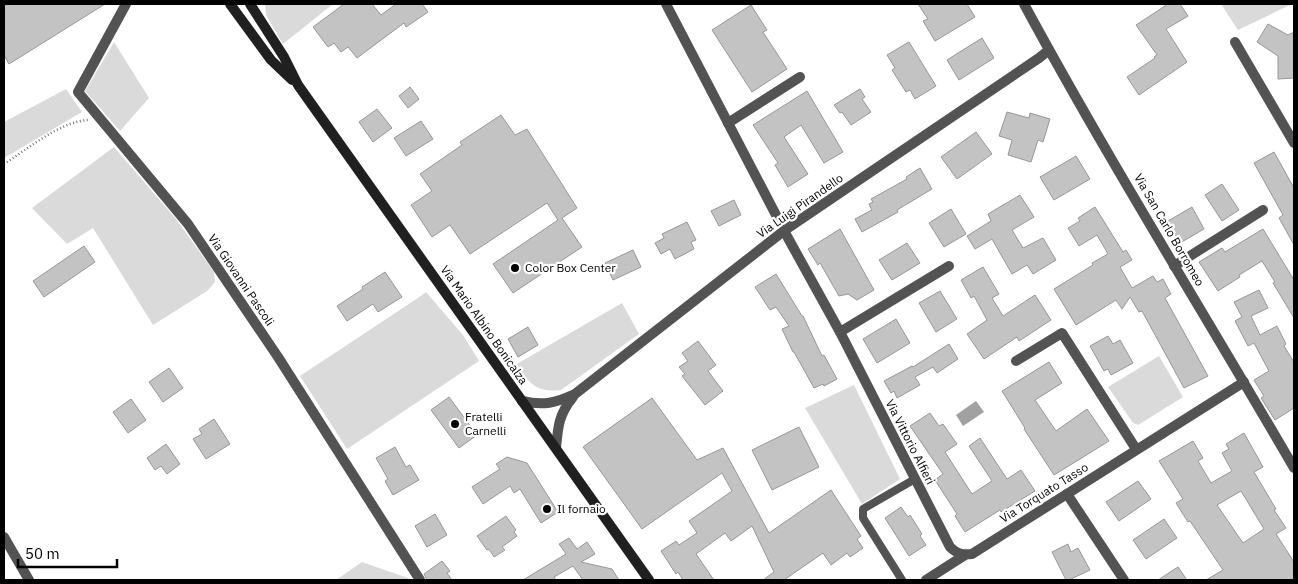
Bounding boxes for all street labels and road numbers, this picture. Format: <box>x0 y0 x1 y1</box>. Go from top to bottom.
street label: Via Luigi Pirandello <box>754 170 846 241</box>
street label: Via San Carlo Borromeo <box>1131 171 1208 289</box>
street label: Via Giovanni Pascoli <box>205 231 278 328</box>
street label: Via Mario Albino Bonicalza <box>438 262 532 388</box>
street label: Via Vittorio Alfieri <box>883 397 938 487</box>
street label: Via Torquato Tasso <box>997 459 1091 526</box>

